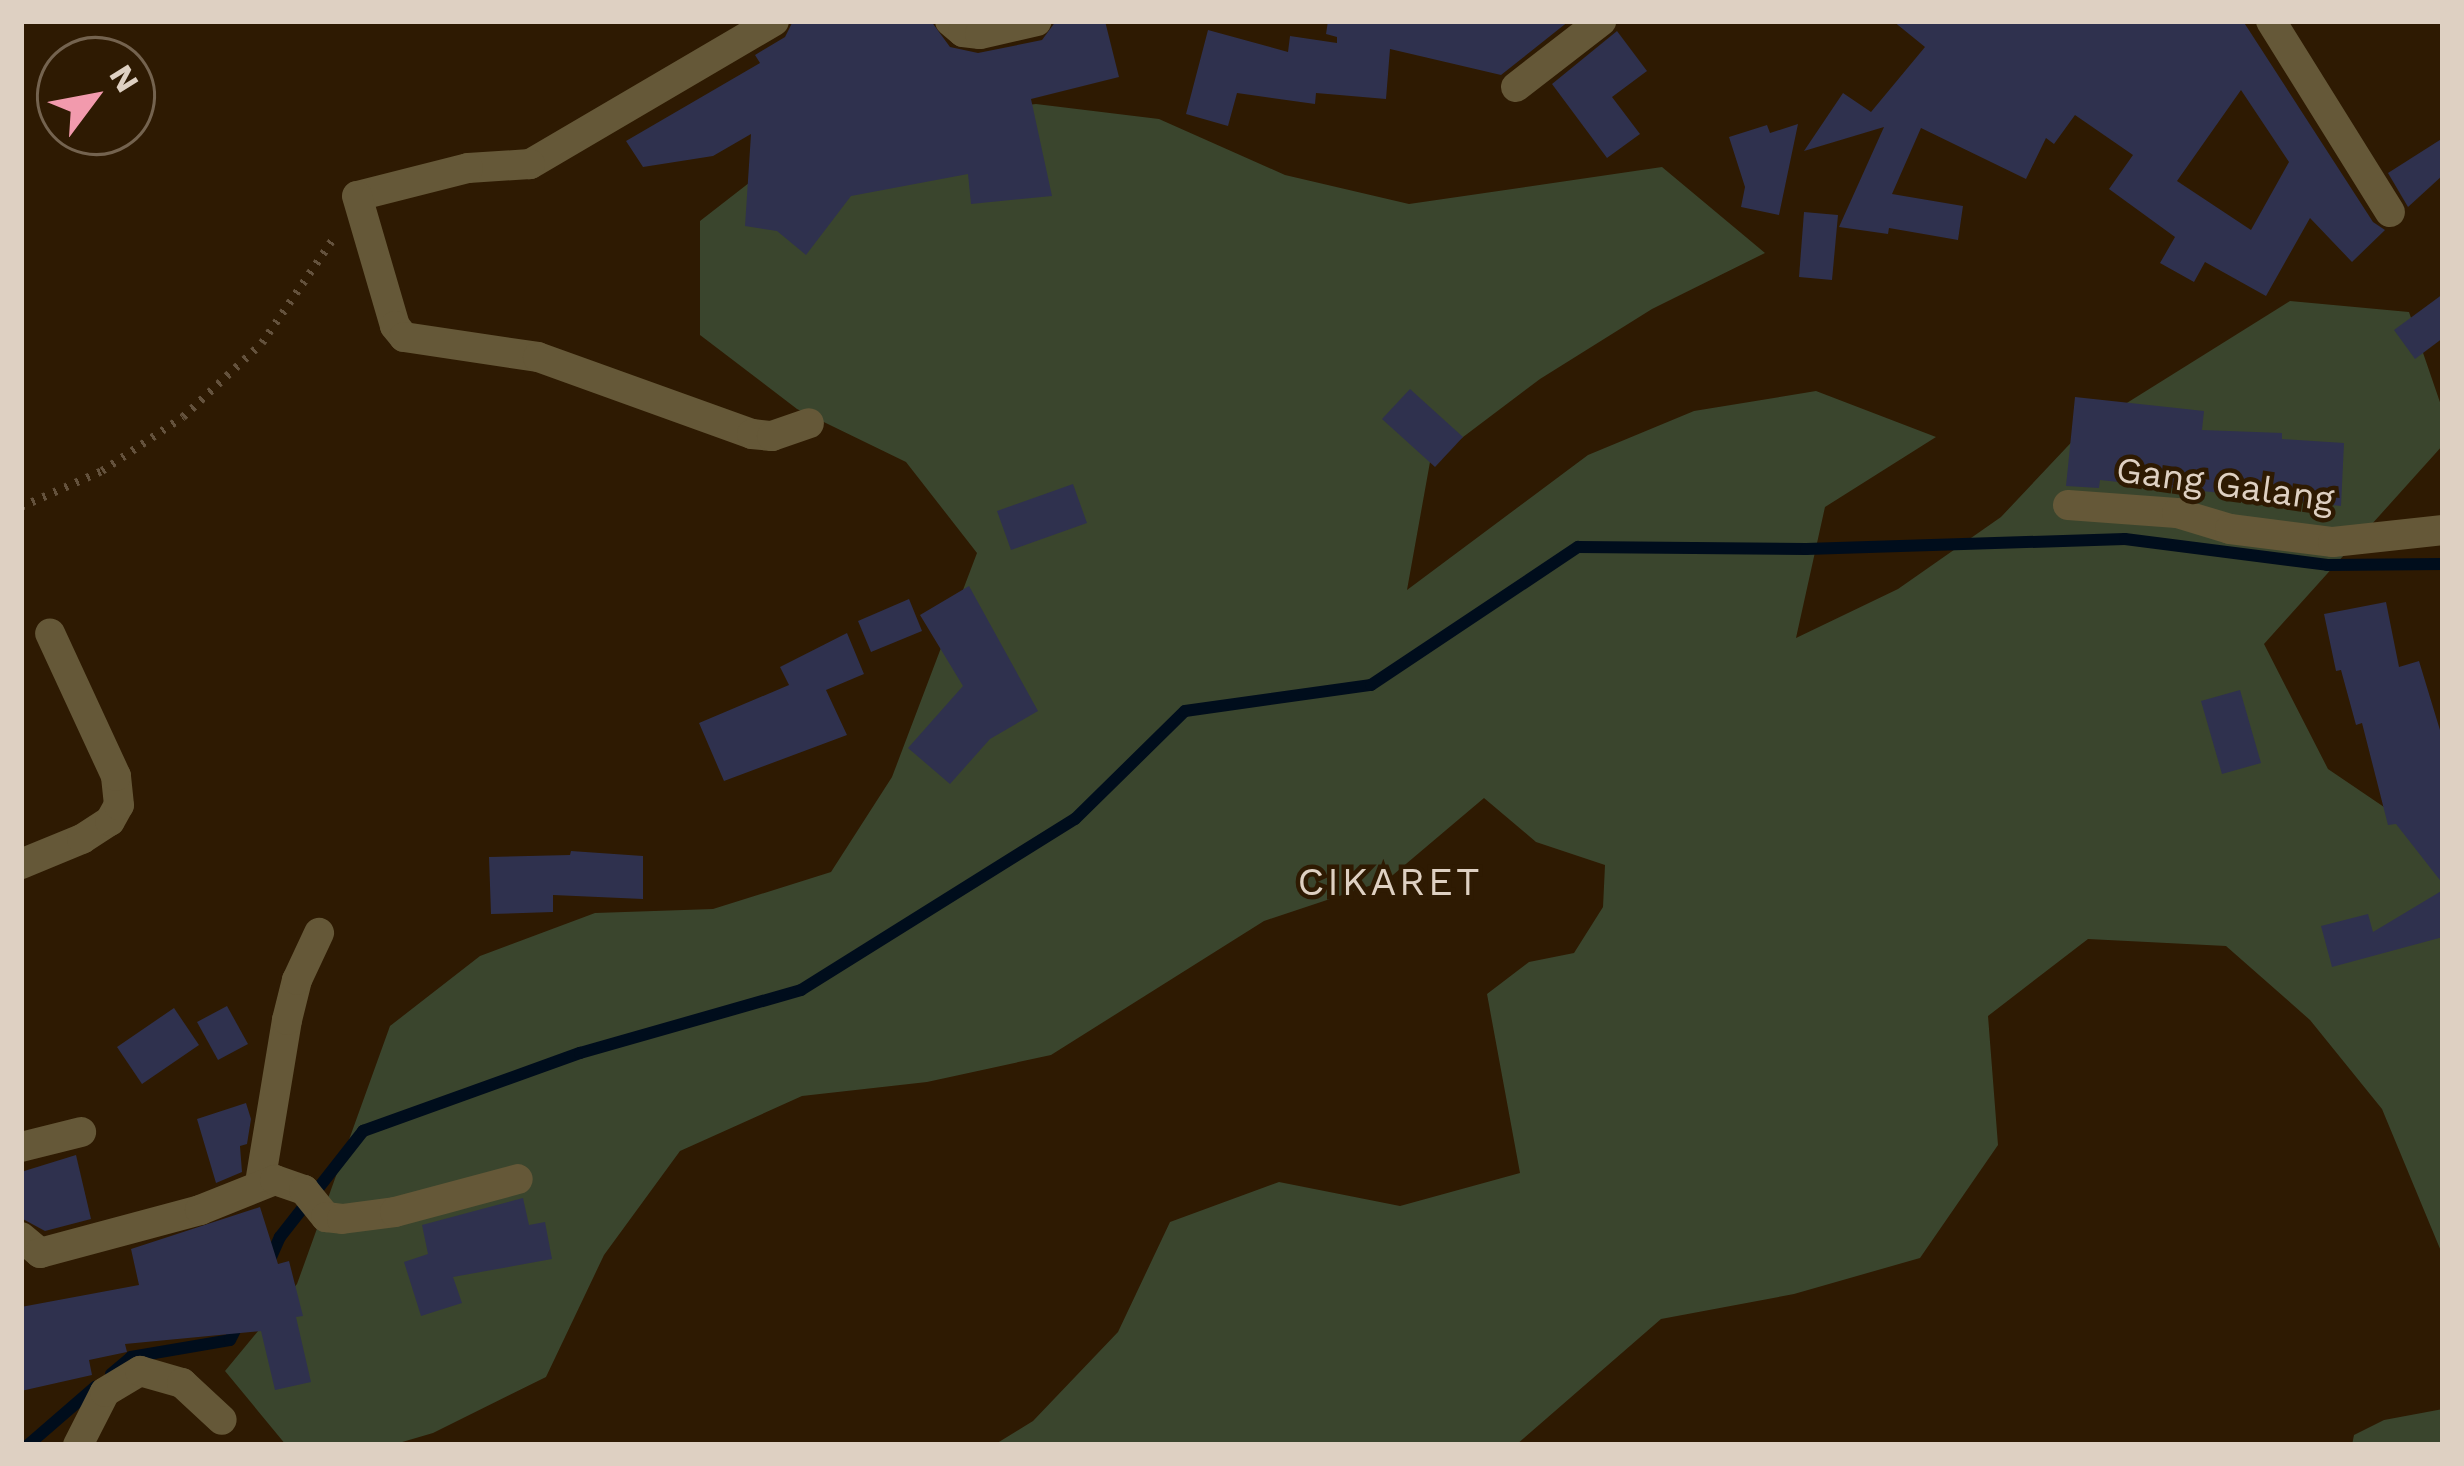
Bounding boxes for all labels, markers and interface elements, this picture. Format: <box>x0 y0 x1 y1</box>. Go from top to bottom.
north arrow <box>36 36 156 156</box>
text: N <box>101 58 147 99</box>
street label: Gang Galang <box>2113 448 2337 522</box>
district label: CIKARET <box>1298 859 1482 905</box>

